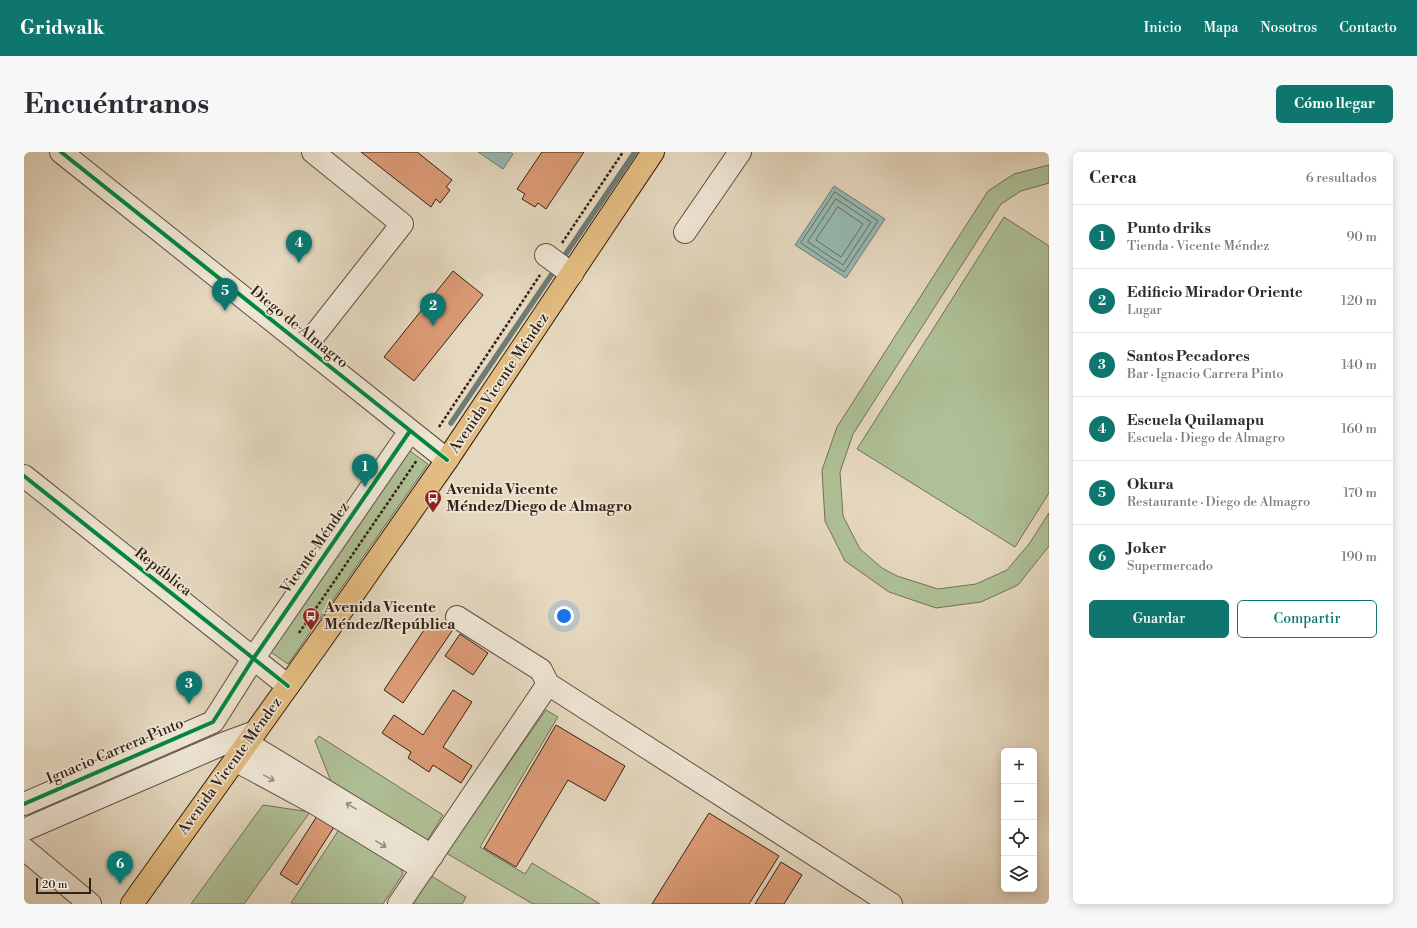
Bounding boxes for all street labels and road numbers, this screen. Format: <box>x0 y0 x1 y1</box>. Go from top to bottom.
street label: Diego de Almagro <box>246 282 352 372</box>
street label: Avenida Vicente Méndez <box>444 309 553 458</box>
street label: Vicente Méndez <box>276 498 354 598</box>
street label: República <box>130 544 196 601</box>
street label: Avenida Vicente Méndez <box>173 694 286 839</box>
street label: Ignacio Carrera Pinto <box>43 713 187 789</box>

